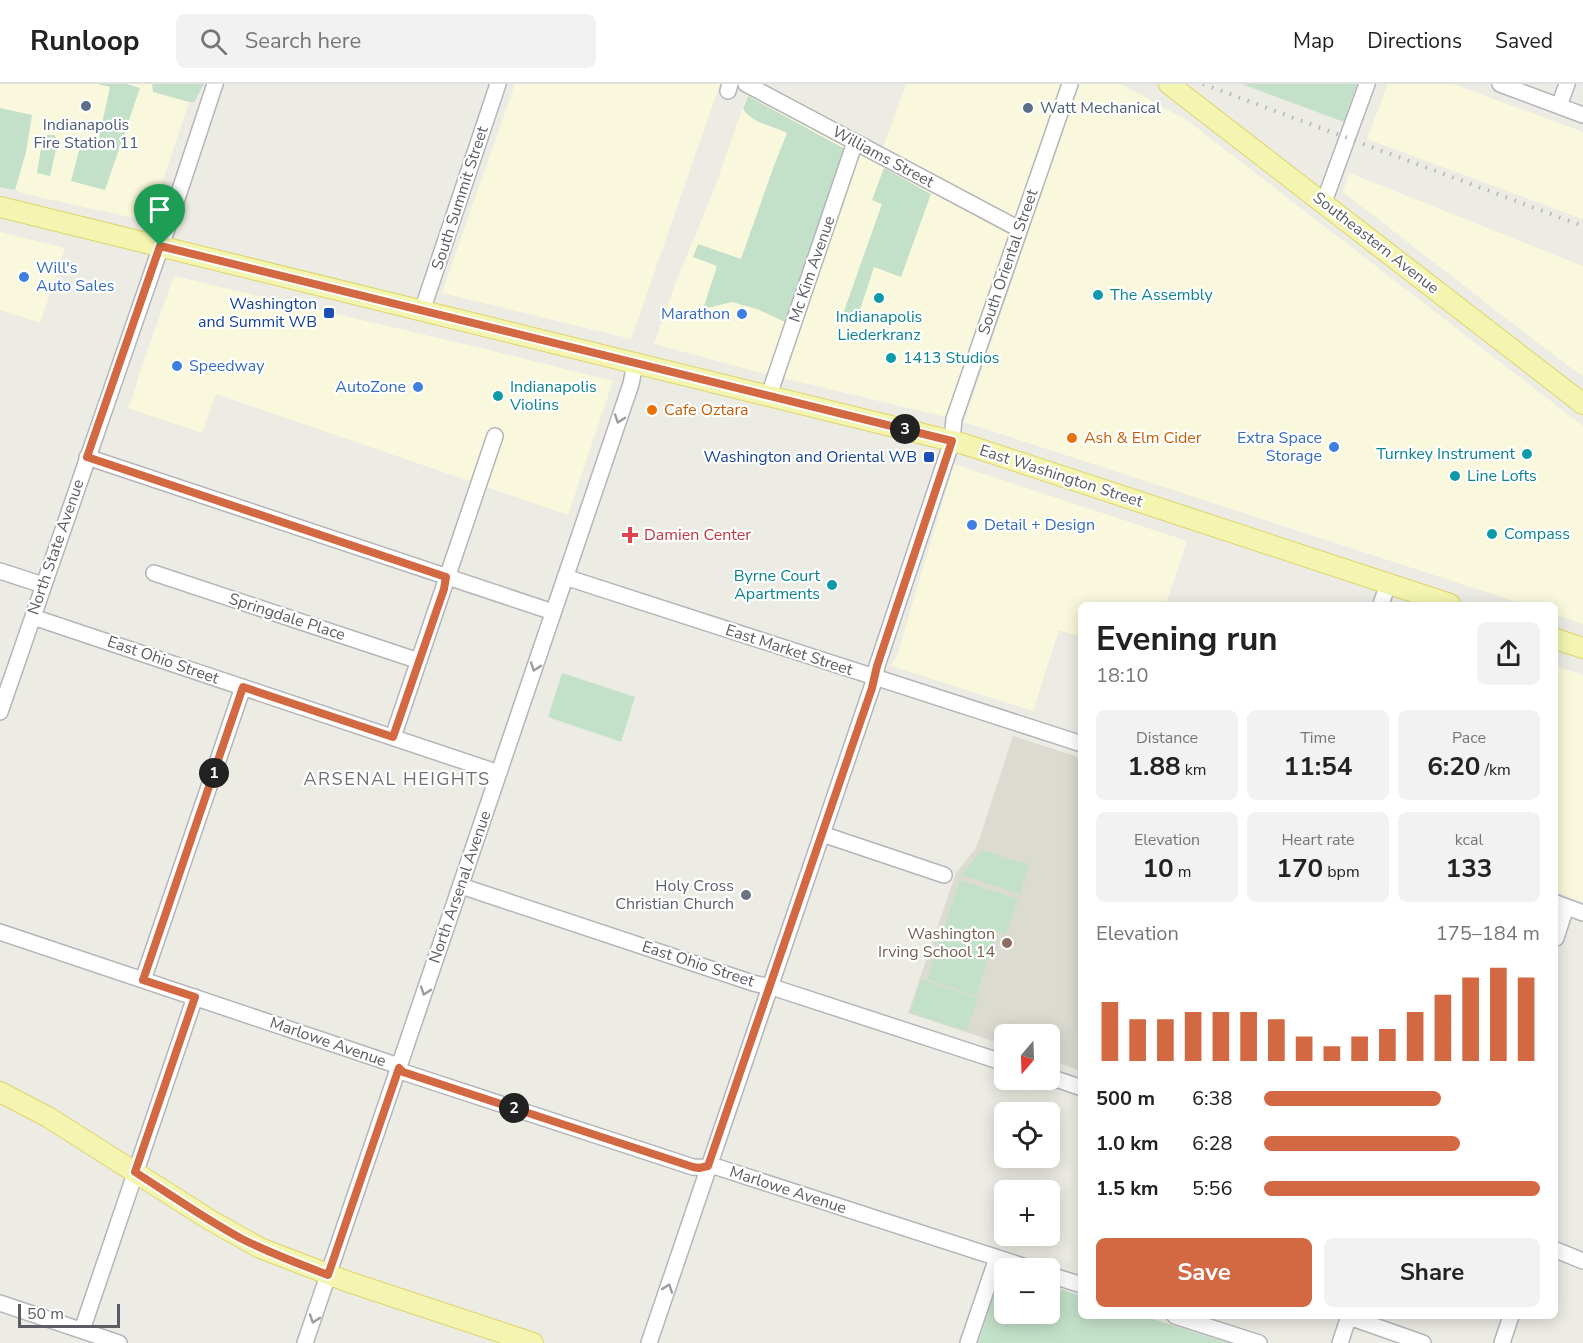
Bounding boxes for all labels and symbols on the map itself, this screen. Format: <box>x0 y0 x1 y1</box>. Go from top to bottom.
place label: Watt Mechanical <box>1040 97 1161 119</box>
marker: Indianapolis Fire Station 11 <box>79 99 93 113</box>
marker: Watt Mechanical <box>1021 101 1035 115</box>
place label: Indianapolis Fire Station 11 <box>33 114 139 154</box>
street label: Williams Street <box>828 121 938 193</box>
street label: South Summit Street <box>426 123 494 273</box>
pin <box>134 184 185 246</box>
street label: South Oriental Street <box>973 186 1043 338</box>
street label: Southeastern Avenue <box>1308 187 1444 299</box>
street label: Mc Kim Avenue <box>783 213 841 325</box>
place label: Will's Auto Sales <box>36 257 114 297</box>
marker: Will's Auto Sales <box>17 270 31 284</box>
place label: The Assembly <box>1110 284 1213 306</box>
marker: The Assembly <box>1091 288 1105 302</box>
marker: Indianapolis Liederkranz <box>872 291 886 305</box>
place label: Washington and Summit WB <box>198 293 317 333</box>
place label: Marathon <box>661 303 730 325</box>
marker: Washington and Summit WB <box>322 306 336 320</box>
place label: Indianapolis Liederkranz <box>836 306 922 346</box>
marker: Marathon <box>735 307 749 321</box>
place label: 1413 Studios <box>903 347 1000 369</box>
marker: 1413 Studios <box>884 351 898 365</box>
place label: Speedway <box>189 355 265 377</box>
marker: Speedway <box>170 359 184 373</box>
place label: AutoZone <box>335 376 406 398</box>
place label: Indianapolis Violins <box>509 376 597 416</box>
marker: AutoZone <box>411 380 425 394</box>
marker: Indianapolis Violins <box>491 389 505 403</box>
place label: Cafe Oztara <box>664 399 749 421</box>
marker: Cafe Oztara <box>645 403 659 417</box>
one-way arrow <box>613 413 626 424</box>
pin: 3 <box>890 414 920 444</box>
place label: Ash & Elm Cider <box>1084 427 1202 449</box>
place label: Extra Space Storage <box>1237 427 1322 467</box>
marker: Ash & Elm Cider <box>1065 431 1079 445</box>
street label: East Washington Street <box>977 439 1146 513</box>
marker: Extra Space Storage <box>1327 440 1341 454</box>
place label: Turnkey Instrument <box>1376 443 1515 465</box>
place label: Washington and Oriental WB <box>704 446 917 468</box>
marker: Turnkey Instrument <box>1520 447 1534 461</box>
marker: Washington and Oriental WB <box>922 450 936 464</box>
place label: Line Lofts <box>1467 465 1537 487</box>
marker: Line Lofts <box>1448 469 1462 483</box>
street label: North State Avenue <box>22 476 90 618</box>
place label: Detail + Design <box>984 514 1095 536</box>
marker: Detail + Design <box>965 518 979 532</box>
place label: Compass <box>1504 523 1570 545</box>
place label: Damien Center <box>644 524 751 546</box>
marker: Damien Center <box>621 526 639 544</box>
marker: Compass <box>1485 527 1499 541</box>
place label: Byrne Court Apartments <box>734 565 820 605</box>
marker: Byrne Court Apartments <box>825 578 839 592</box>
street label: Springdale Place <box>226 588 348 646</box>
street label: East Market Street <box>723 619 856 681</box>
street label: East Ohio Street <box>104 631 222 690</box>
one-way arrow <box>529 661 542 672</box>
pin: 1 <box>199 758 229 788</box>
district label: ARSENAL HEIGHTS <box>303 767 491 791</box>
street label: North Arsenal Avenue <box>424 808 496 966</box>
place label: Holy Cross Christian Church <box>615 875 734 915</box>
marker: Holy Cross Christian Church <box>739 888 753 902</box>
place label: Washington Irving School 14 <box>878 923 995 963</box>
street label: East Ohio Street <box>639 935 757 993</box>
marker: Washington Irving School 14 <box>1000 936 1014 950</box>
one-way arrow <box>419 985 432 996</box>
street label: Marlowe Avenue <box>267 1012 389 1072</box>
north arrow <box>994 1024 1060 1090</box>
pin: 2 <box>499 1093 529 1123</box>
street label: Marlowe Avenue <box>727 1161 849 1219</box>
one-way arrow <box>660 1283 673 1294</box>
scale bar <box>18 1301 120 1328</box>
one-way arrow <box>308 1313 321 1324</box>

